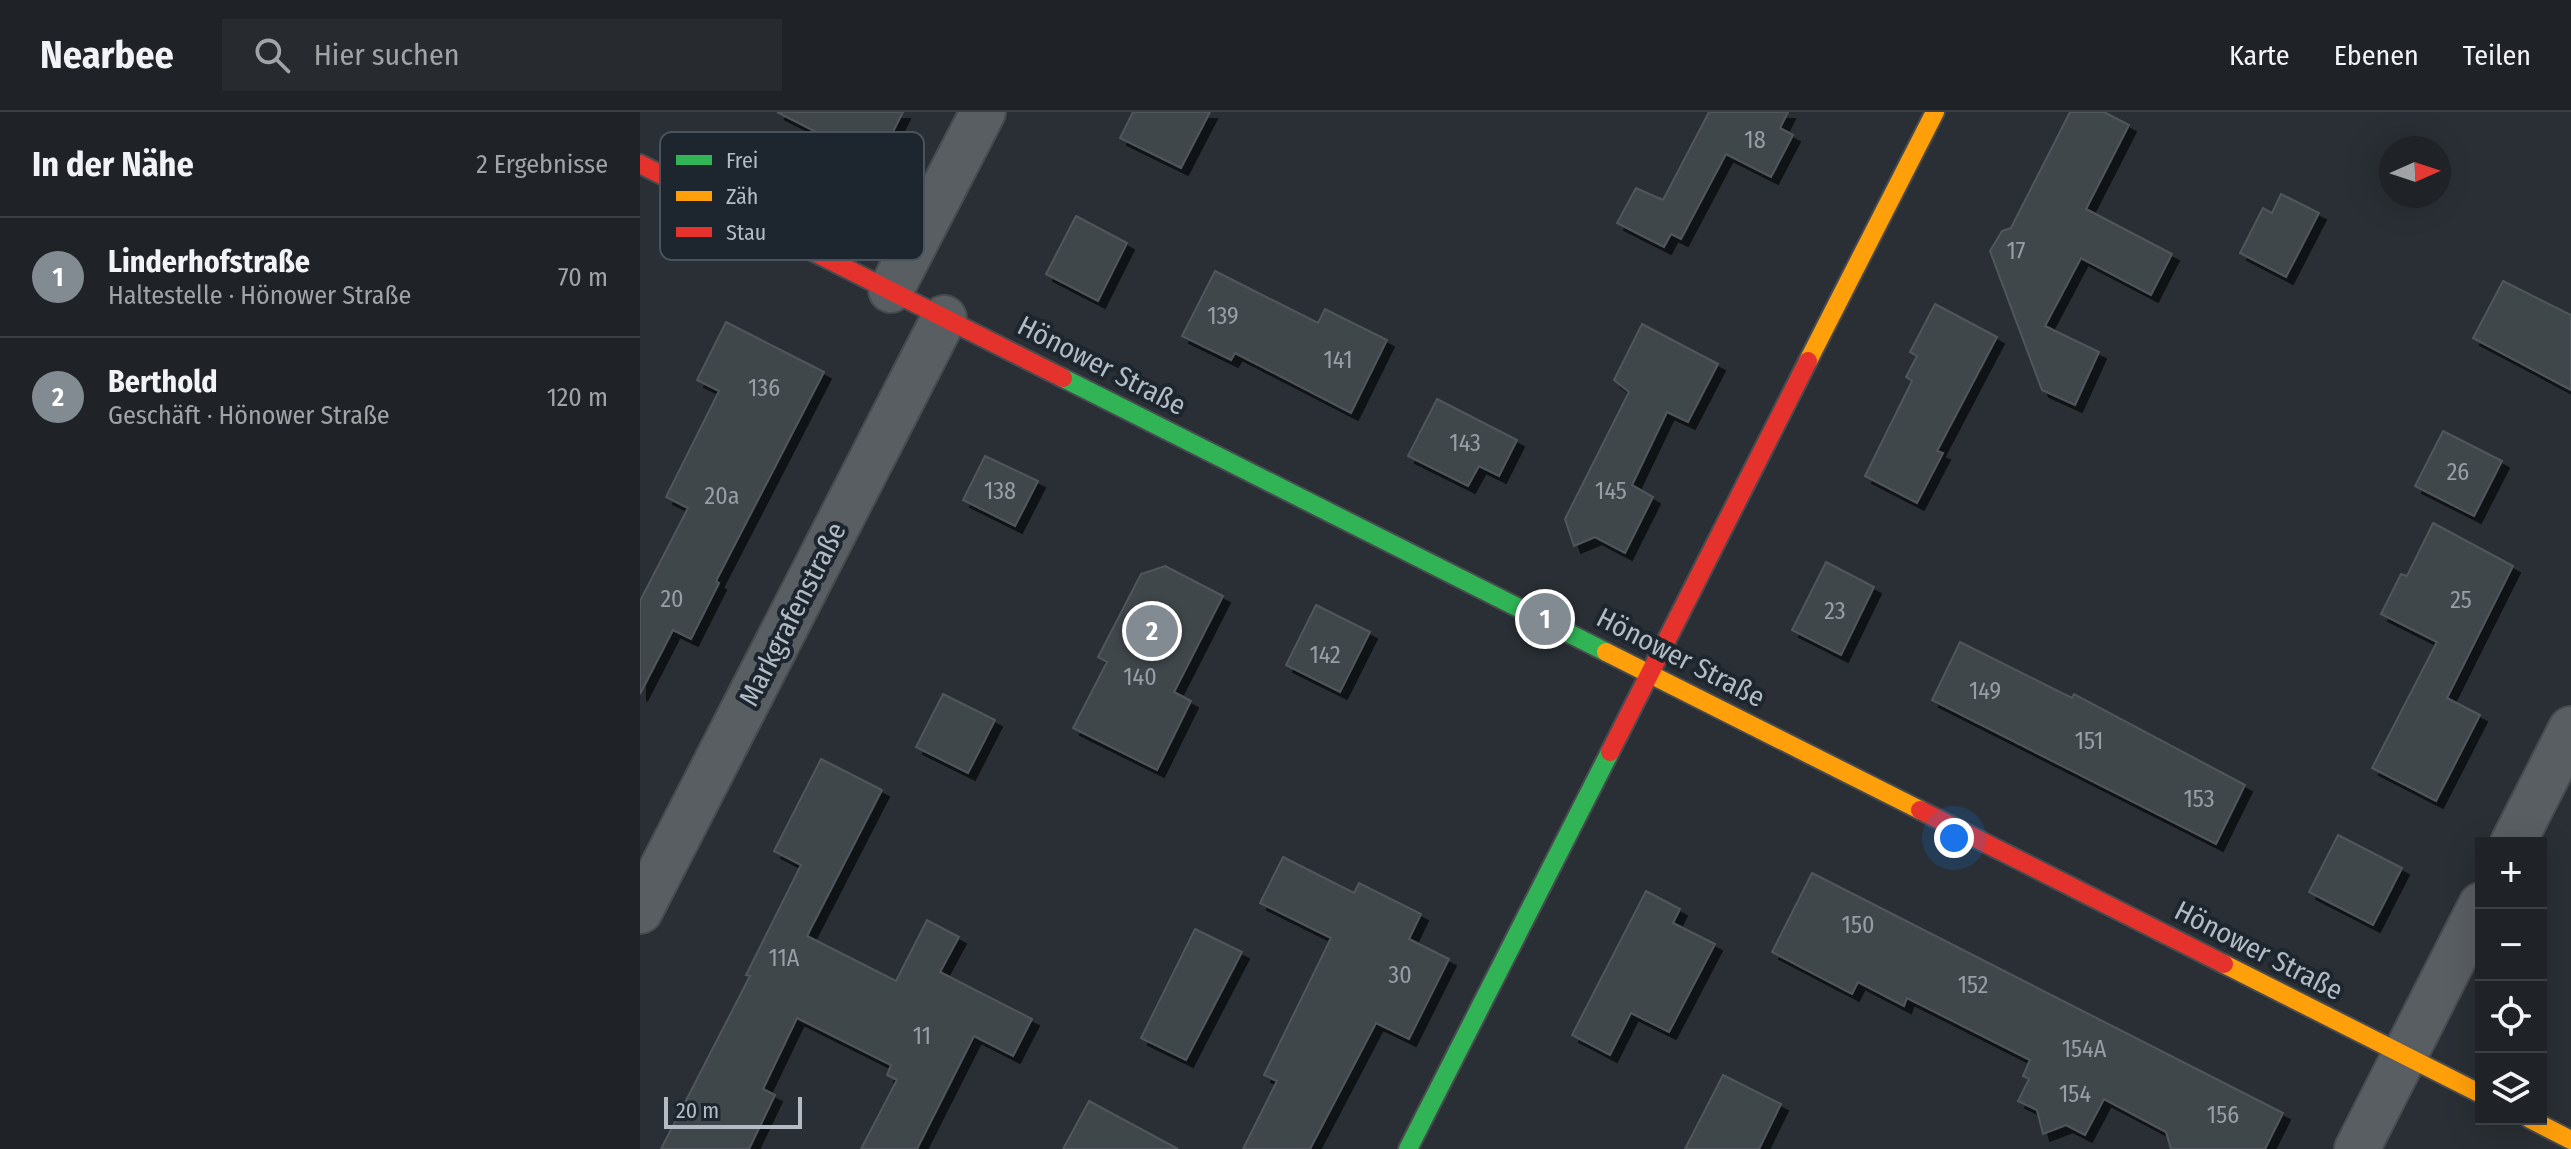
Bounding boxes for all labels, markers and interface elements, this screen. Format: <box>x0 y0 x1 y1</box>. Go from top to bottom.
search box <box>222 19 782 91</box>
text: Nearbee <box>40 32 174 78</box>
icon: search <box>250 33 294 77</box>
text: Hier suchen <box>314 37 460 73</box>
text: Karte <box>2229 39 2290 72</box>
text: Ebenen <box>2334 39 2419 72</box>
text: Teilen <box>2463 39 2531 72</box>
house number: 18 <box>1744 126 1766 154</box>
legend <box>660 132 924 260</box>
north arrow <box>2379 136 2451 208</box>
text: In der Nähe <box>32 144 194 185</box>
text: Frei <box>726 147 758 174</box>
text: 2 Ergebnisse <box>476 149 608 180</box>
text: Zäh <box>726 183 758 210</box>
text: Stau <box>726 219 766 246</box>
house number: 17 <box>2006 237 2026 265</box>
text: Linderhofstraße <box>108 244 310 280</box>
text: 1 <box>53 262 64 293</box>
text: 70 m <box>558 262 608 293</box>
text: Haltestelle · Hönower Straße <box>108 280 411 311</box>
house number: 139 <box>1207 302 1239 330</box>
street label: Hönower Straße <box>1012 309 1191 422</box>
house number: 141 <box>1323 346 1353 374</box>
text: Berthold <box>108 364 218 400</box>
house number: 136 <box>748 374 780 402</box>
text: 2 <box>52 382 64 413</box>
text: 120 m <box>547 382 608 413</box>
text: Geschäft · Hönower Straße <box>108 400 390 431</box>
house number: 143 <box>1449 429 1481 457</box>
house number: 26 <box>2447 458 2469 486</box>
house number: 138 <box>984 477 1016 505</box>
house number: 145 <box>1595 477 1627 505</box>
house number: 20a <box>705 482 739 510</box>
street label: Markgrafenstraße <box>732 517 853 711</box>
house number: 20 <box>660 585 684 613</box>
house number: 25 <box>2450 586 2472 614</box>
pin: 1 <box>1519 589 1571 649</box>
house number: 23 <box>1824 597 1846 625</box>
pin: 2 <box>1126 601 1178 661</box>
street label: Hönower Straße <box>1591 601 1770 714</box>
house number: 142 <box>1309 641 1341 669</box>
house number: 140 <box>1123 663 1157 691</box>
house number: 149 <box>1969 677 2001 705</box>
house number: 151 <box>2075 727 2103 755</box>
house number: 153 <box>2183 785 2215 813</box>
your location <box>1934 818 1974 858</box>
map controls <box>2475 837 2547 1125</box>
button: + <box>2475 837 2547 909</box>
street label: Hönower Straße <box>2169 894 2348 1007</box>
button: − <box>2475 909 2547 981</box>
house number: 150 <box>1842 911 1874 939</box>
house number: 11A <box>768 944 800 972</box>
house number: 30 <box>1388 961 1412 989</box>
house number: 152 <box>1958 971 1988 999</box>
button: locate <box>2475 981 2547 1053</box>
house number: 11 <box>913 1022 931 1050</box>
house number: 154A <box>2062 1035 2107 1063</box>
button: layers <box>2475 1053 2547 1125</box>
house number: 154 <box>2059 1080 2091 1108</box>
scale bar <box>664 1093 802 1129</box>
text: 20 m <box>676 1097 719 1124</box>
house number: 156 <box>2207 1101 2239 1129</box>

